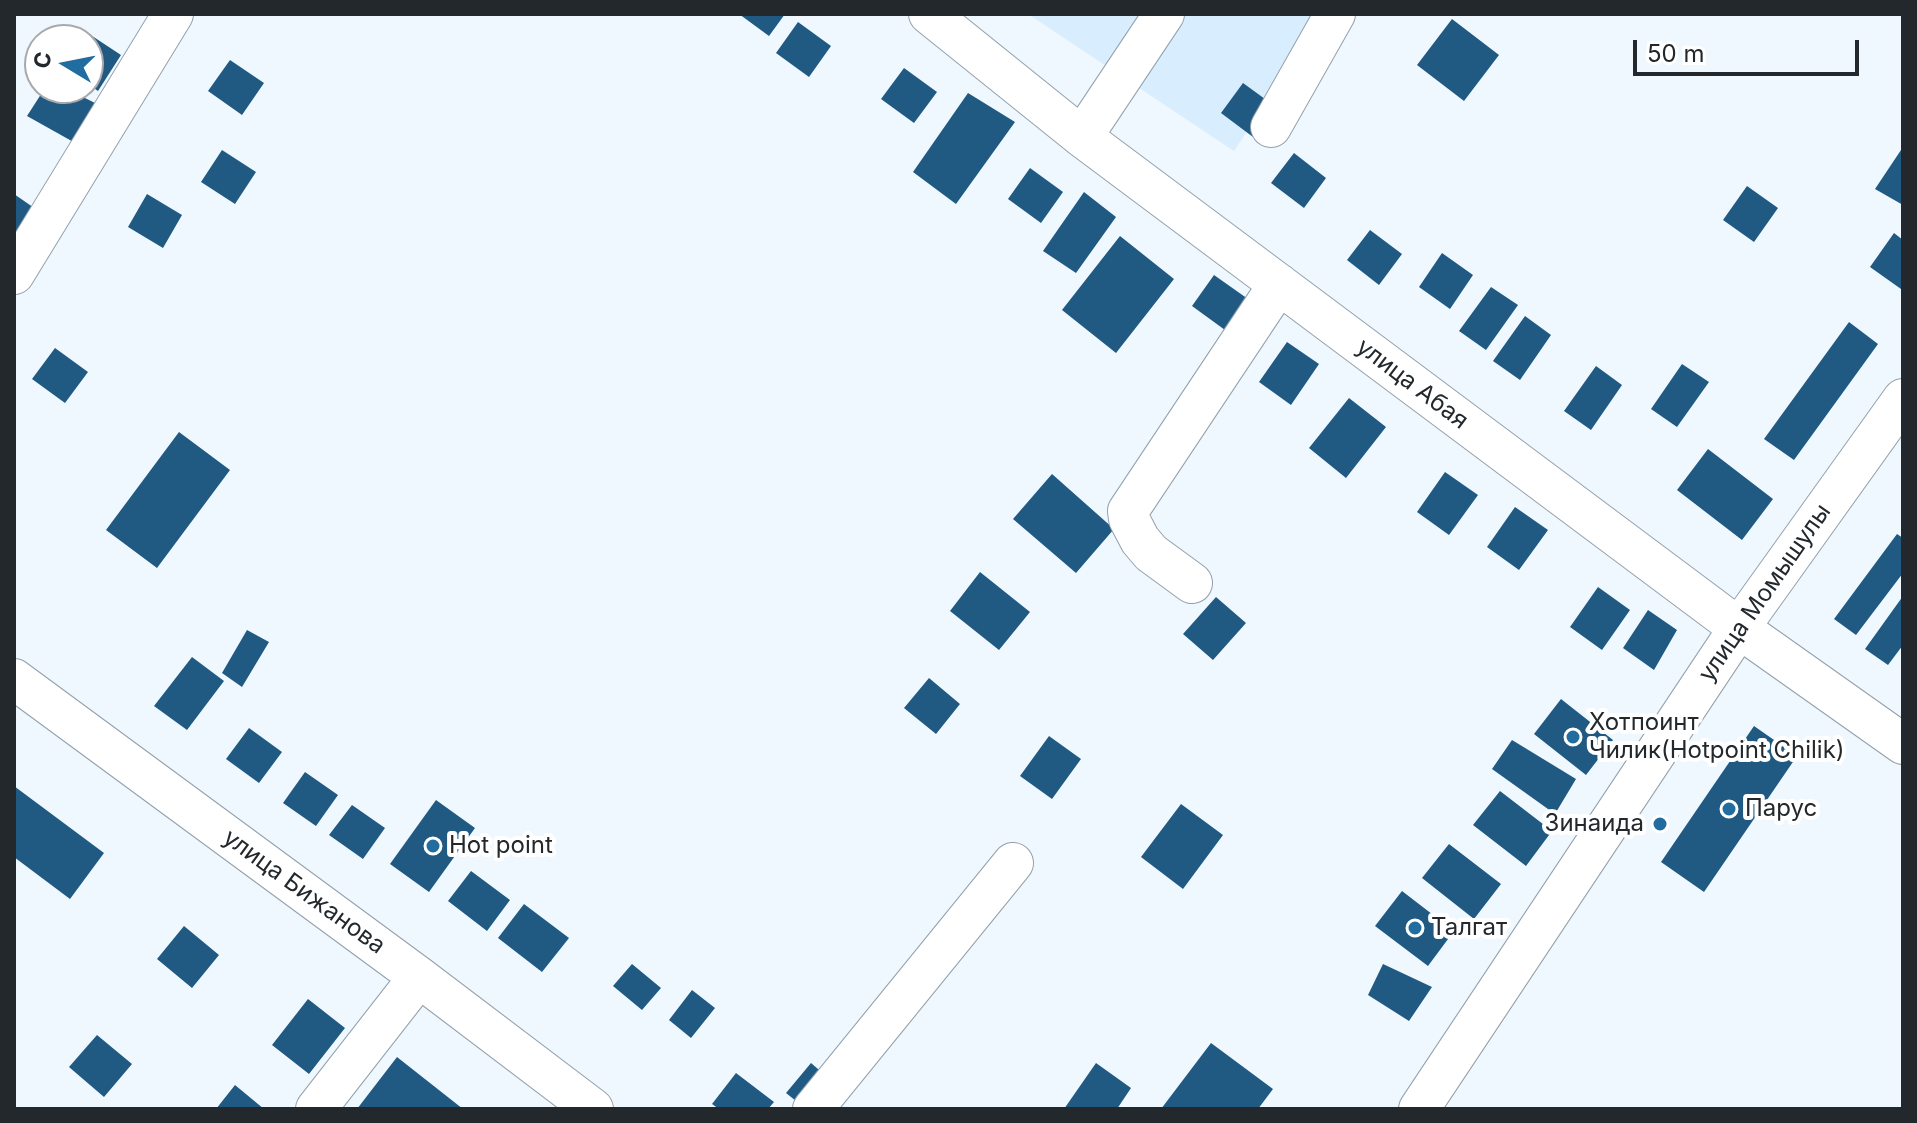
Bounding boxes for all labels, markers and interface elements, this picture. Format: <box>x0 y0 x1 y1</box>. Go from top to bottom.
north arrow <box>24 24 104 104</box>
scale bar <box>1637 24 1863 74</box>
text: 50 m <box>1647 39 1705 68</box>
text: С <box>28 50 57 70</box>
street label: улица Абая <box>1350 333 1474 435</box>
street label: улица Момышулы <box>1693 499 1837 687</box>
place label: Хотпоинт Чилик(Hotpoint Chilik) <box>1589 709 1845 765</box>
marker: Хотпоинт Чилик(Hotpoint Chilik) <box>1564 728 1582 746</box>
place label: Парус <box>1745 795 1817 823</box>
marker: Парус <box>1720 800 1738 818</box>
place label: Зинаида <box>1545 810 1644 838</box>
marker: Зинаида <box>1651 815 1669 833</box>
street label: улица Бижанова <box>217 824 391 960</box>
place label: Hot point <box>449 832 553 860</box>
marker: Hot point <box>424 837 442 855</box>
place label: Талгат <box>1431 914 1507 942</box>
marker: Талгат <box>1406 919 1424 937</box>

